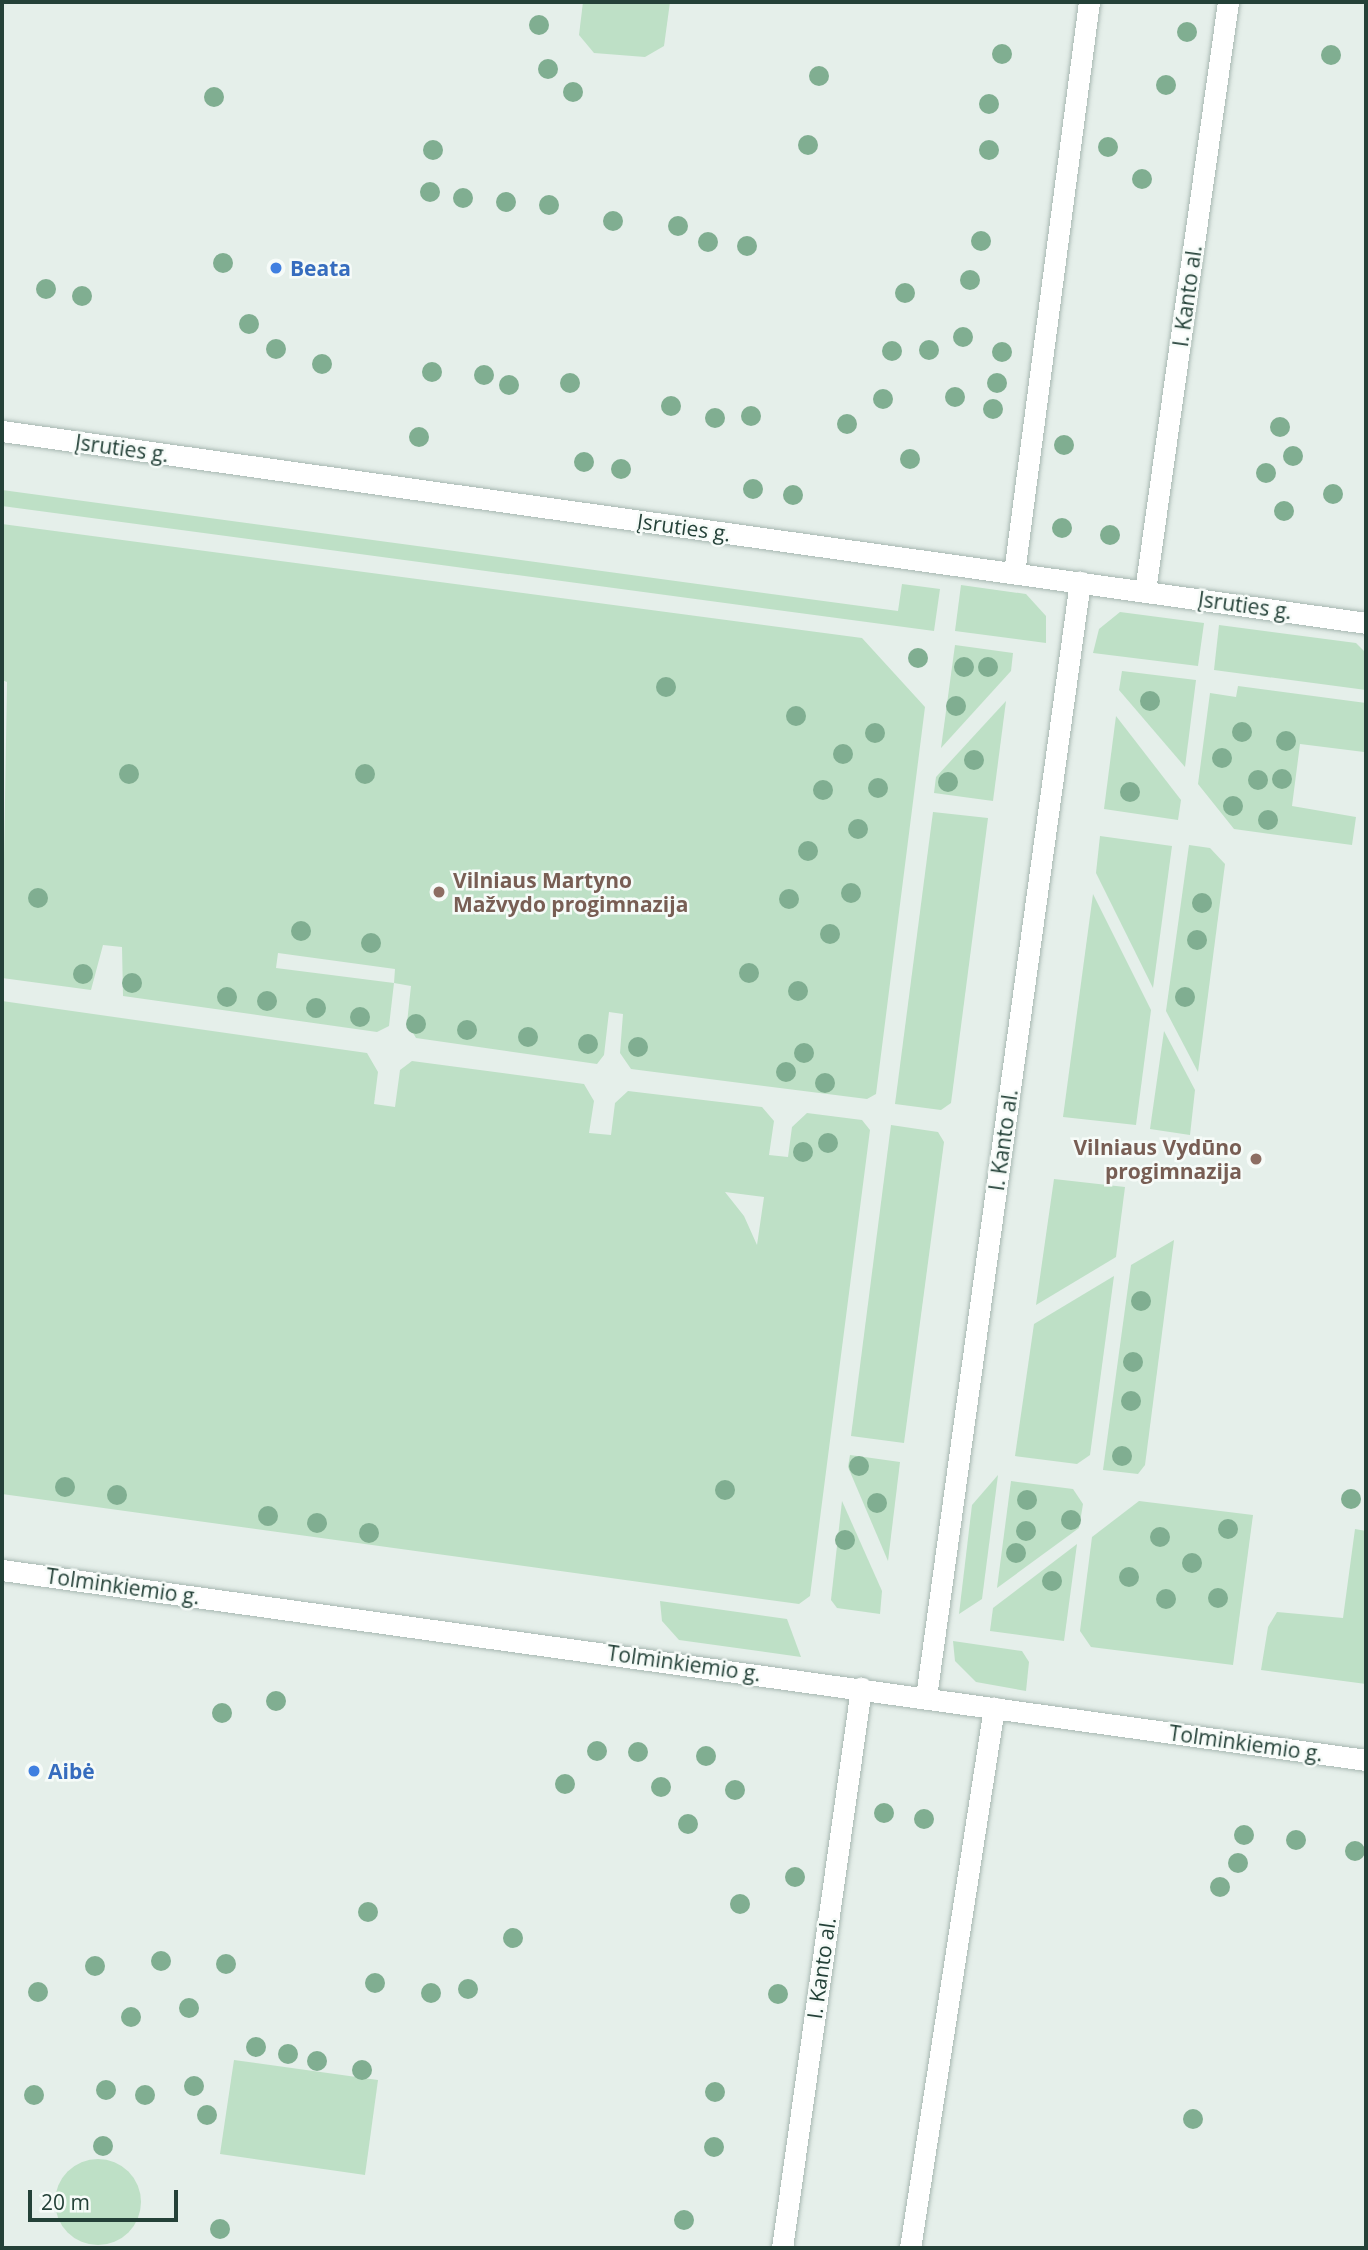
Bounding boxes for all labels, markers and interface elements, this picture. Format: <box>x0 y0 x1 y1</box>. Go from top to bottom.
street label: I. Kanto al. <box>1167 244 1207 348</box>
place label: Beata <box>290 255 351 281</box>
marker: Beata <box>268 260 284 276</box>
street label: Įsruties g. <box>74 429 170 467</box>
street label: Įsruties g. <box>636 508 732 546</box>
street label: Įsruties g. <box>1197 586 1293 624</box>
place label: Vilniaus Martyno Mažvydo progimnazija <box>453 867 688 917</box>
marker: Vilniaus Martyno Mažvydo progimnazija <box>431 884 447 900</box>
street label: I. Kanto al. <box>983 1088 1023 1192</box>
place label: Vilniaus Vydūno progimnazija <box>1073 1134 1242 1184</box>
marker: Vilniaus Vydūno progimnazija <box>1248 1151 1264 1167</box>
street label: Tolminkiemio g. <box>45 1563 201 1609</box>
street label: Tolminkiemio g. <box>606 1640 762 1686</box>
street label: Tolminkiemio g. <box>1168 1720 1324 1766</box>
place label: Aibė <box>48 1758 95 1784</box>
marker: Aibė <box>26 1763 42 1779</box>
street label: I. Kanto al. <box>801 1916 841 2020</box>
scale bar <box>32 2176 182 2220</box>
text: 20 m <box>41 2188 90 2216</box>

